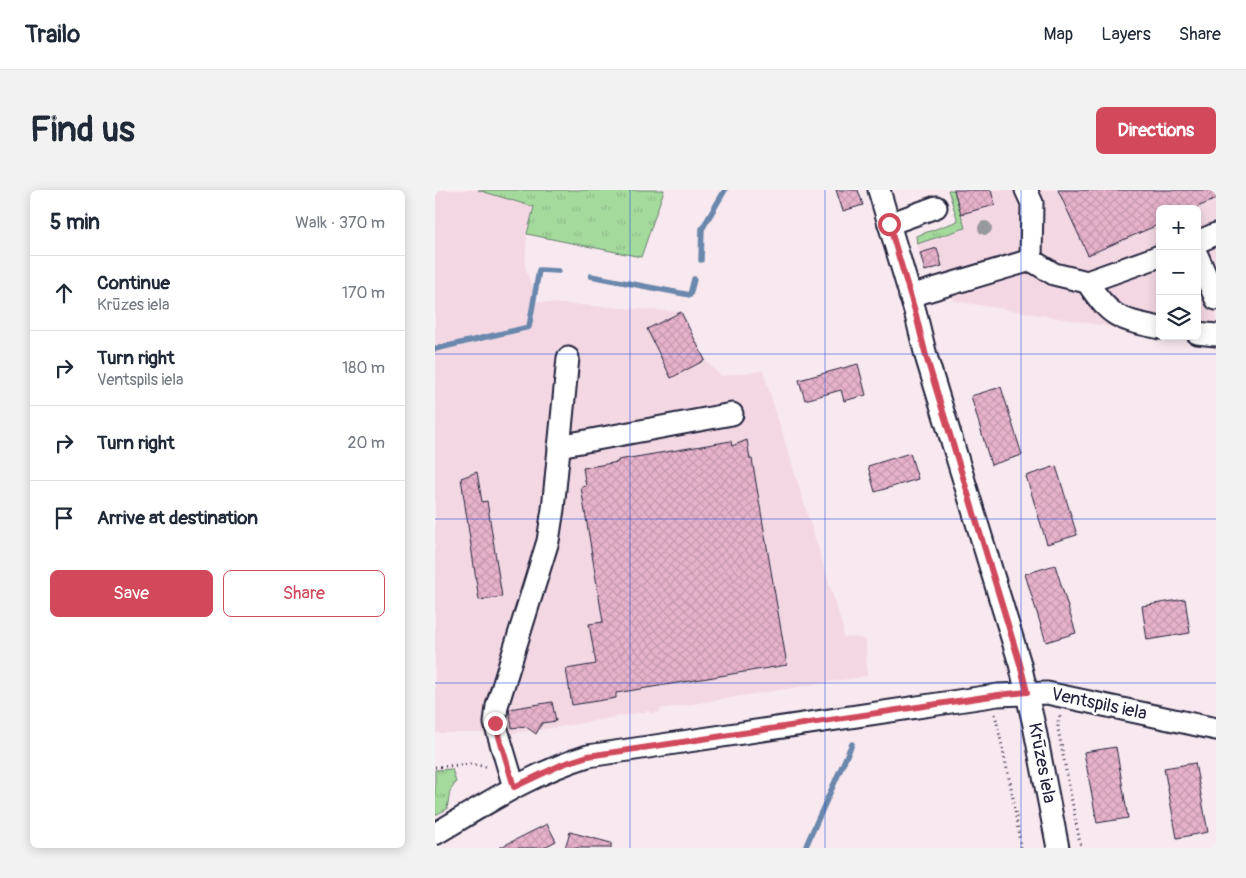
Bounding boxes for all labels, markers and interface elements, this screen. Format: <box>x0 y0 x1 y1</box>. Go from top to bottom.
text: Trailo <box>25 20 80 49</box>
text: Map <box>1044 23 1073 46</box>
text: Layers <box>1101 23 1151 46</box>
text: Share <box>1179 23 1221 46</box>
button: Directions <box>1096 107 1216 154</box>
text: Find us <box>30 108 135 152</box>
map controls <box>1156 205 1201 340</box>
button: + <box>1156 205 1201 250</box>
text: 5 min <box>50 209 100 236</box>
text: Walk · 370 m <box>295 213 385 233</box>
route start <box>878 213 901 236</box>
button: − <box>1156 250 1201 295</box>
text: Continue <box>97 271 170 295</box>
icon: ahead <box>50 279 78 307</box>
text: 170 m <box>342 283 385 303</box>
text: Krūzes iela <box>97 295 169 315</box>
button: layers <box>1156 295 1201 340</box>
text: Turn right <box>97 346 175 370</box>
icon: right <box>50 354 78 382</box>
text: 180 m <box>342 358 385 378</box>
text: Ventspils iela <box>97 370 183 390</box>
icon: right <box>50 429 78 457</box>
text: Turn right <box>97 431 175 455</box>
text: 20 m <box>347 433 385 453</box>
icon: arrive <box>50 504 78 532</box>
text: Arrive at destination <box>97 506 258 530</box>
button: Save <box>50 570 213 617</box>
button: Share <box>223 570 385 617</box>
street label: Ventspils iela <box>1049 683 1149 725</box>
route end <box>484 712 507 735</box>
street label: Krūzes iela <box>1023 721 1061 805</box>

